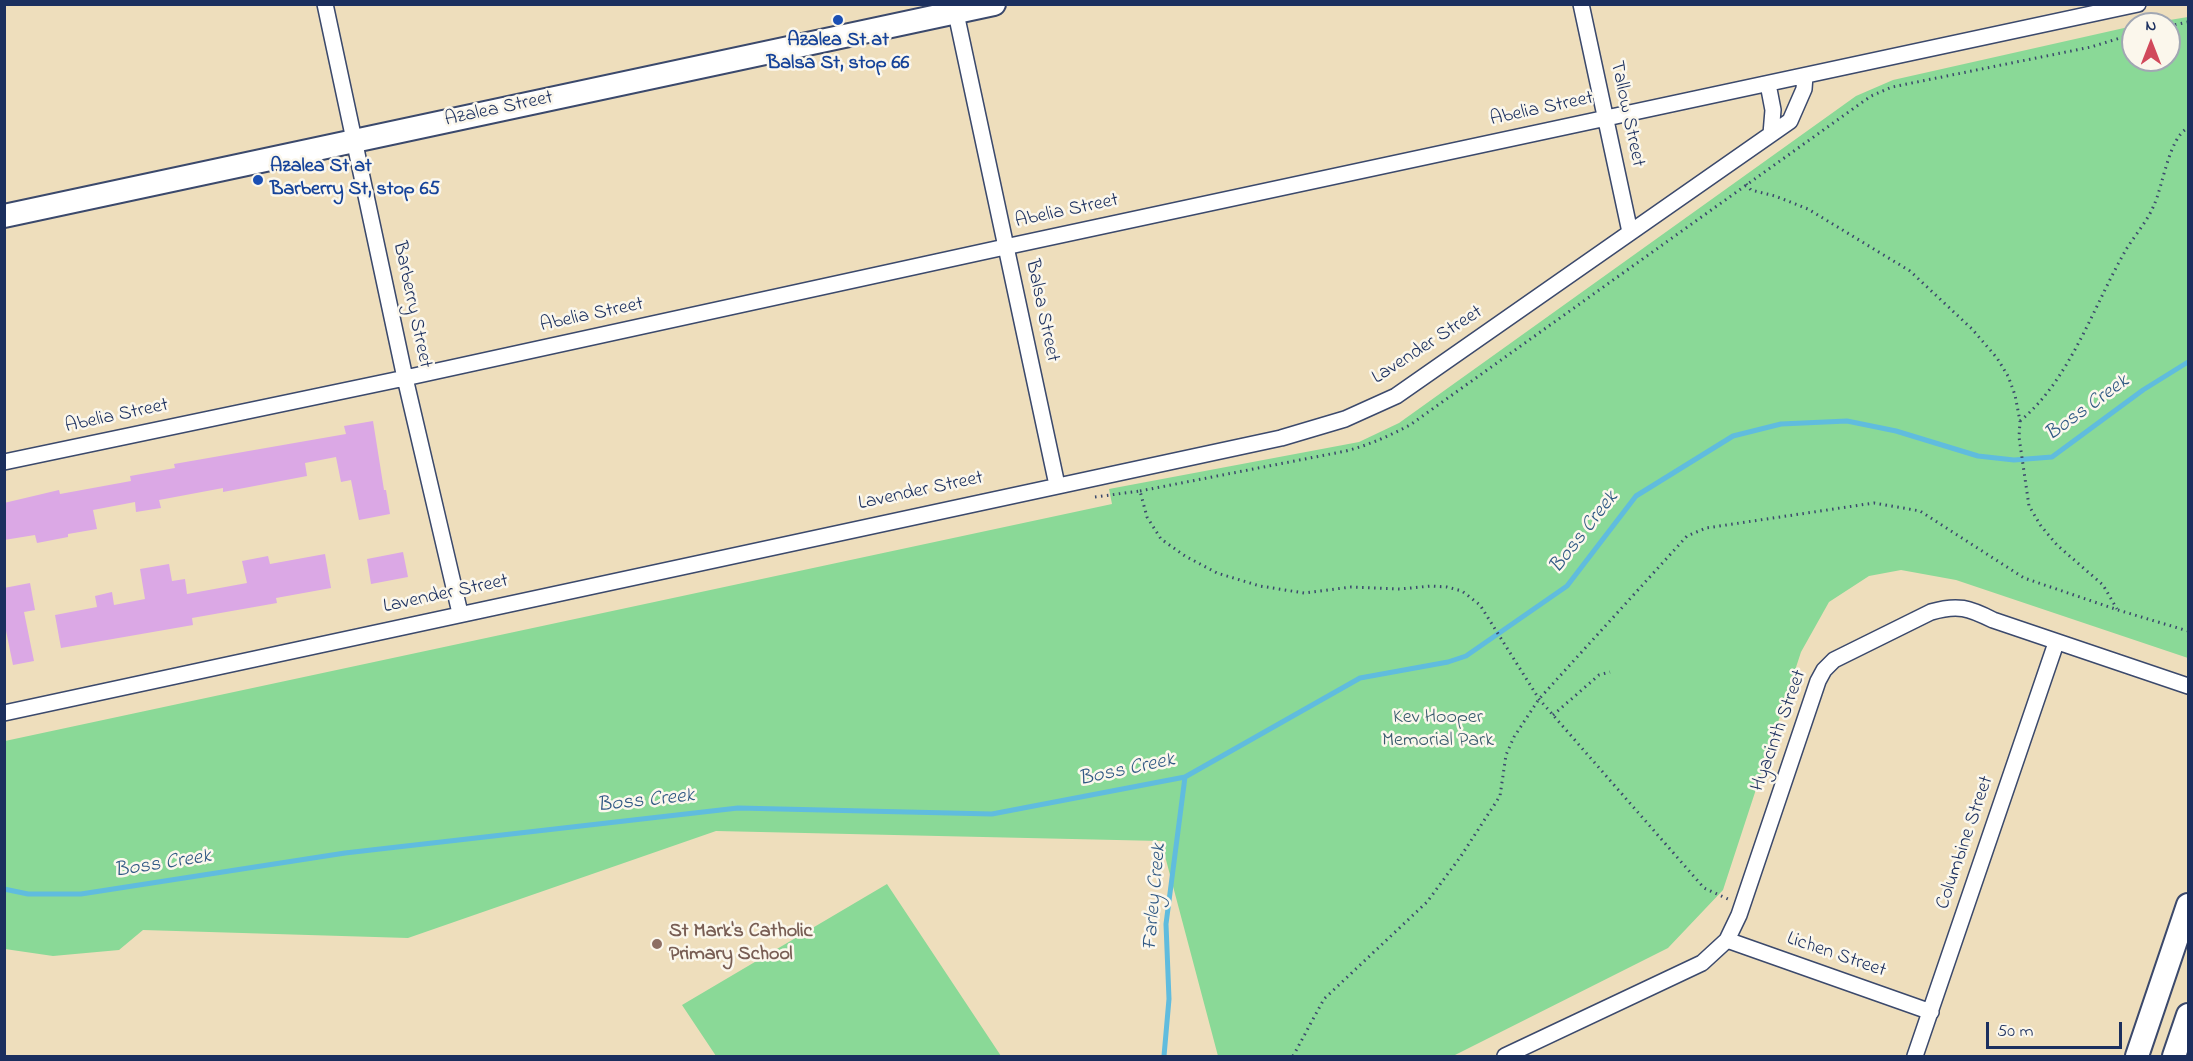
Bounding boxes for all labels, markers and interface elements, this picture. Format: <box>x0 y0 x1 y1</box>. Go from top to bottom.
north arrow <box>2121 12 2181 72</box>
marker: Azalea St at Balsa St, stop 66 <box>831 13 845 27</box>
text: N <box>2146 14 2156 38</box>
place label: Azalea St at Balsa St, stop 66 <box>767 30 909 77</box>
street label: Tallow Street <box>1603 59 1649 169</box>
street label: Azalea Street <box>443 87 555 133</box>
street label: Abelia Street <box>1488 87 1596 133</box>
place label: Azalea St at Barberry St, stop 65 <box>270 156 440 203</box>
marker: Azalea St at Barberry St, stop 65 <box>251 173 265 187</box>
street label: Abelia Street <box>1013 189 1121 235</box>
street label: Barberry Street <box>386 239 436 371</box>
street label: Balsa Street <box>1018 258 1064 364</box>
street label: Abelia Street <box>538 293 646 339</box>
street label: Lavender Street <box>1368 301 1488 391</box>
water label: Boss Creek <box>2041 370 2135 448</box>
street label: Abelia Street <box>63 394 171 440</box>
street label: Lavender Street <box>856 467 986 517</box>
water label: Boss Creek <box>1545 487 1625 579</box>
street label: Lavender Street <box>381 570 511 620</box>
street label: Hyacinth Street <box>1747 667 1813 795</box>
park label: Kev Hooper Memorial Park <box>1382 707 1494 754</box>
water label: Boss Creek <box>1077 749 1177 793</box>
street label: Columbine Street <box>1932 773 2000 913</box>
water label: Boss Creek <box>596 784 696 820</box>
water label: Farley Creek <box>1139 842 1173 952</box>
water label: Boss Creek <box>113 845 213 885</box>
place label: St Mark's Catholic Primary School <box>669 921 812 968</box>
street label: Lichen Street <box>1783 928 1889 984</box>
marker: St Mark's Catholic Primary School <box>650 937 664 951</box>
scale bar <box>1989 1010 2126 1048</box>
text: 50 m <box>1997 1019 2034 1045</box>

